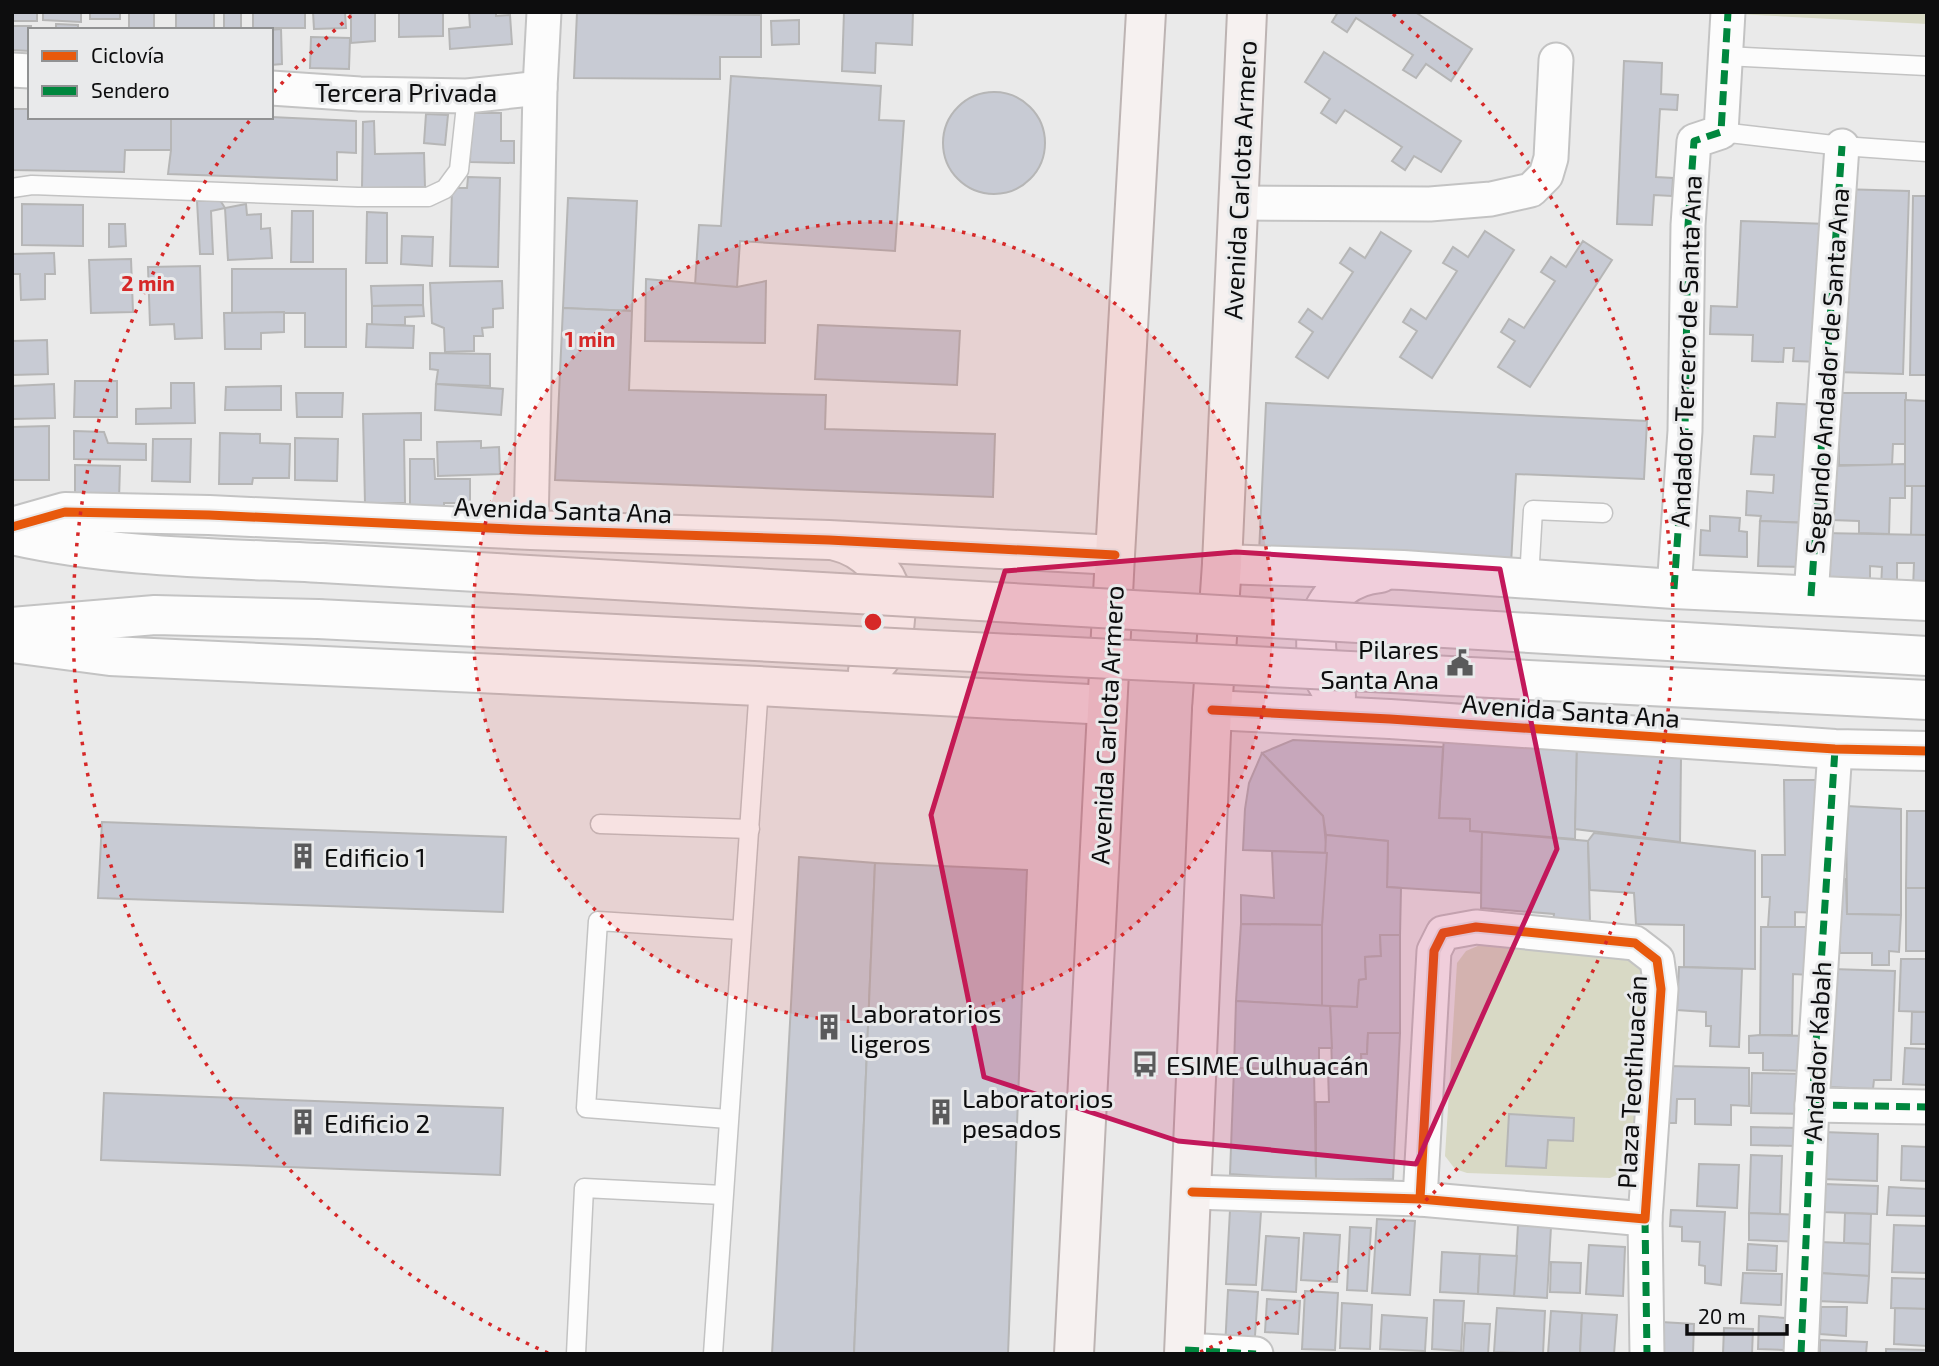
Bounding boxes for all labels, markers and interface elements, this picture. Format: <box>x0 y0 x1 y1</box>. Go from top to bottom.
legend <box>28 28 273 119</box>
street label: Avenida Carlota Armero <box>1216 40 1262 320</box>
text: Ciclovía <box>91 42 164 67</box>
street label: Tercera Privada <box>315 76 497 107</box>
text: Sendero <box>91 77 170 102</box>
street label: Andador Tercero de Santa Ana <box>1663 175 1707 527</box>
street label: Segundo Andador de Santa Ana <box>1798 187 1854 555</box>
text: 2 min <box>121 270 175 295</box>
text: 1 min <box>565 326 615 351</box>
street label: Avenida Santa Ana <box>453 490 673 528</box>
street label: Avenida Carlota Armero <box>1083 585 1129 865</box>
centre of rings <box>861 610 885 634</box>
place label: Pilares Santa Ana <box>1320 633 1439 694</box>
public building icon: Pilares Santa Ana <box>1445 648 1475 678</box>
street label: Avenida Santa Ana <box>1461 687 1681 733</box>
building icon: Edificio 1 <box>288 841 318 871</box>
place label: Edificio 1 <box>324 841 426 872</box>
street label: Andador Kabah <box>1796 960 1836 1142</box>
street label: Plaza Teotihuacán <box>1610 975 1652 1189</box>
place label: Laboratorios ligeros <box>850 997 1001 1058</box>
building icon: Laboratorios ligeros <box>814 1012 844 1042</box>
bus stop icon: ESIME Culhuacán <box>1130 1049 1160 1079</box>
place label: ESIME Culhuacán <box>1166 1049 1369 1080</box>
place label: Laboratorios pesados <box>962 1082 1113 1143</box>
building icon: Laboratorios pesados <box>926 1097 956 1127</box>
building icon: Edificio 2 <box>288 1107 318 1137</box>
place label: Edificio 2 <box>324 1107 430 1138</box>
scale bar <box>1687 1292 1787 1336</box>
text: 20 m <box>1698 1303 1746 1328</box>

